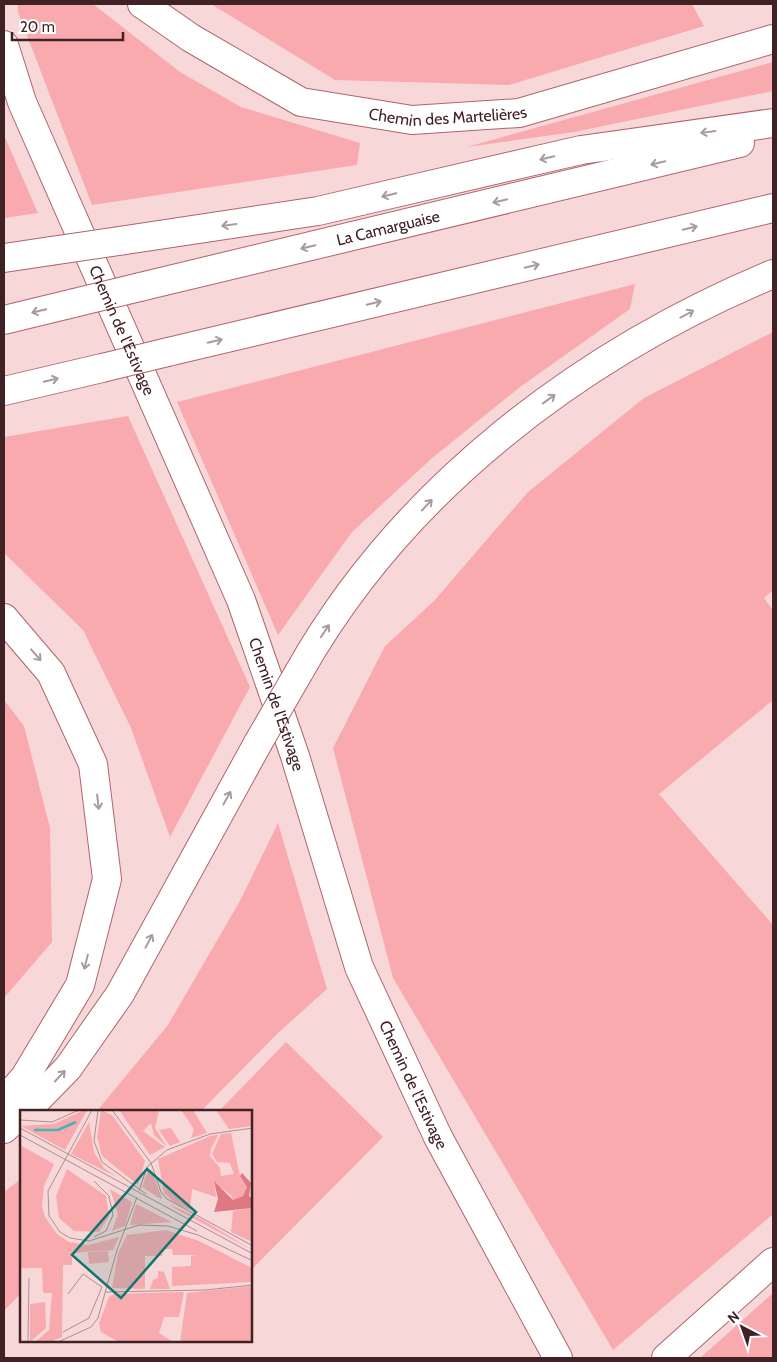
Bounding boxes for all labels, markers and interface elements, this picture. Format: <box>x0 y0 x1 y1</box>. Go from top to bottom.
scale bar <box>12 10 124 42</box>
text: 20 m <box>20 18 55 36</box>
street label: Chemin des Martelières <box>368 102 529 129</box>
one-way arrow <box>700 127 716 137</box>
one-way arrow <box>540 154 556 163</box>
one-way arrow <box>650 159 666 168</box>
one-way arrow <box>382 191 398 200</box>
one-way arrow <box>492 197 508 206</box>
street label: La Camarguaise <box>334 206 442 249</box>
one-way arrow <box>222 220 238 230</box>
one-way arrow <box>681 223 697 232</box>
one-way arrow <box>300 243 316 252</box>
one-way arrow <box>523 261 539 270</box>
street label: Chemin de l'Estivage <box>86 262 159 398</box>
one-way arrow <box>365 298 381 307</box>
one-way arrow <box>31 307 47 316</box>
one-way arrow <box>679 308 694 318</box>
one-way arrow <box>207 336 223 345</box>
one-way arrow <box>43 375 59 384</box>
one-way arrow <box>542 393 555 404</box>
one-way arrow <box>421 499 433 512</box>
one-way arrow <box>320 624 330 638</box>
street label: Chemin de l'Estivage <box>245 635 308 773</box>
one-way arrow <box>30 649 41 662</box>
one-way arrow <box>222 791 232 806</box>
one-way arrow <box>93 794 103 810</box>
one-way arrow <box>145 934 154 949</box>
one-way arrow <box>81 953 90 969</box>
street label: Chemin de l'Estivage <box>376 1017 452 1152</box>
one-way arrow <box>54 1070 66 1083</box>
inset map <box>20 1110 252 1342</box>
north arrow <box>717 1302 767 1352</box>
text: N <box>724 1307 743 1327</box>

